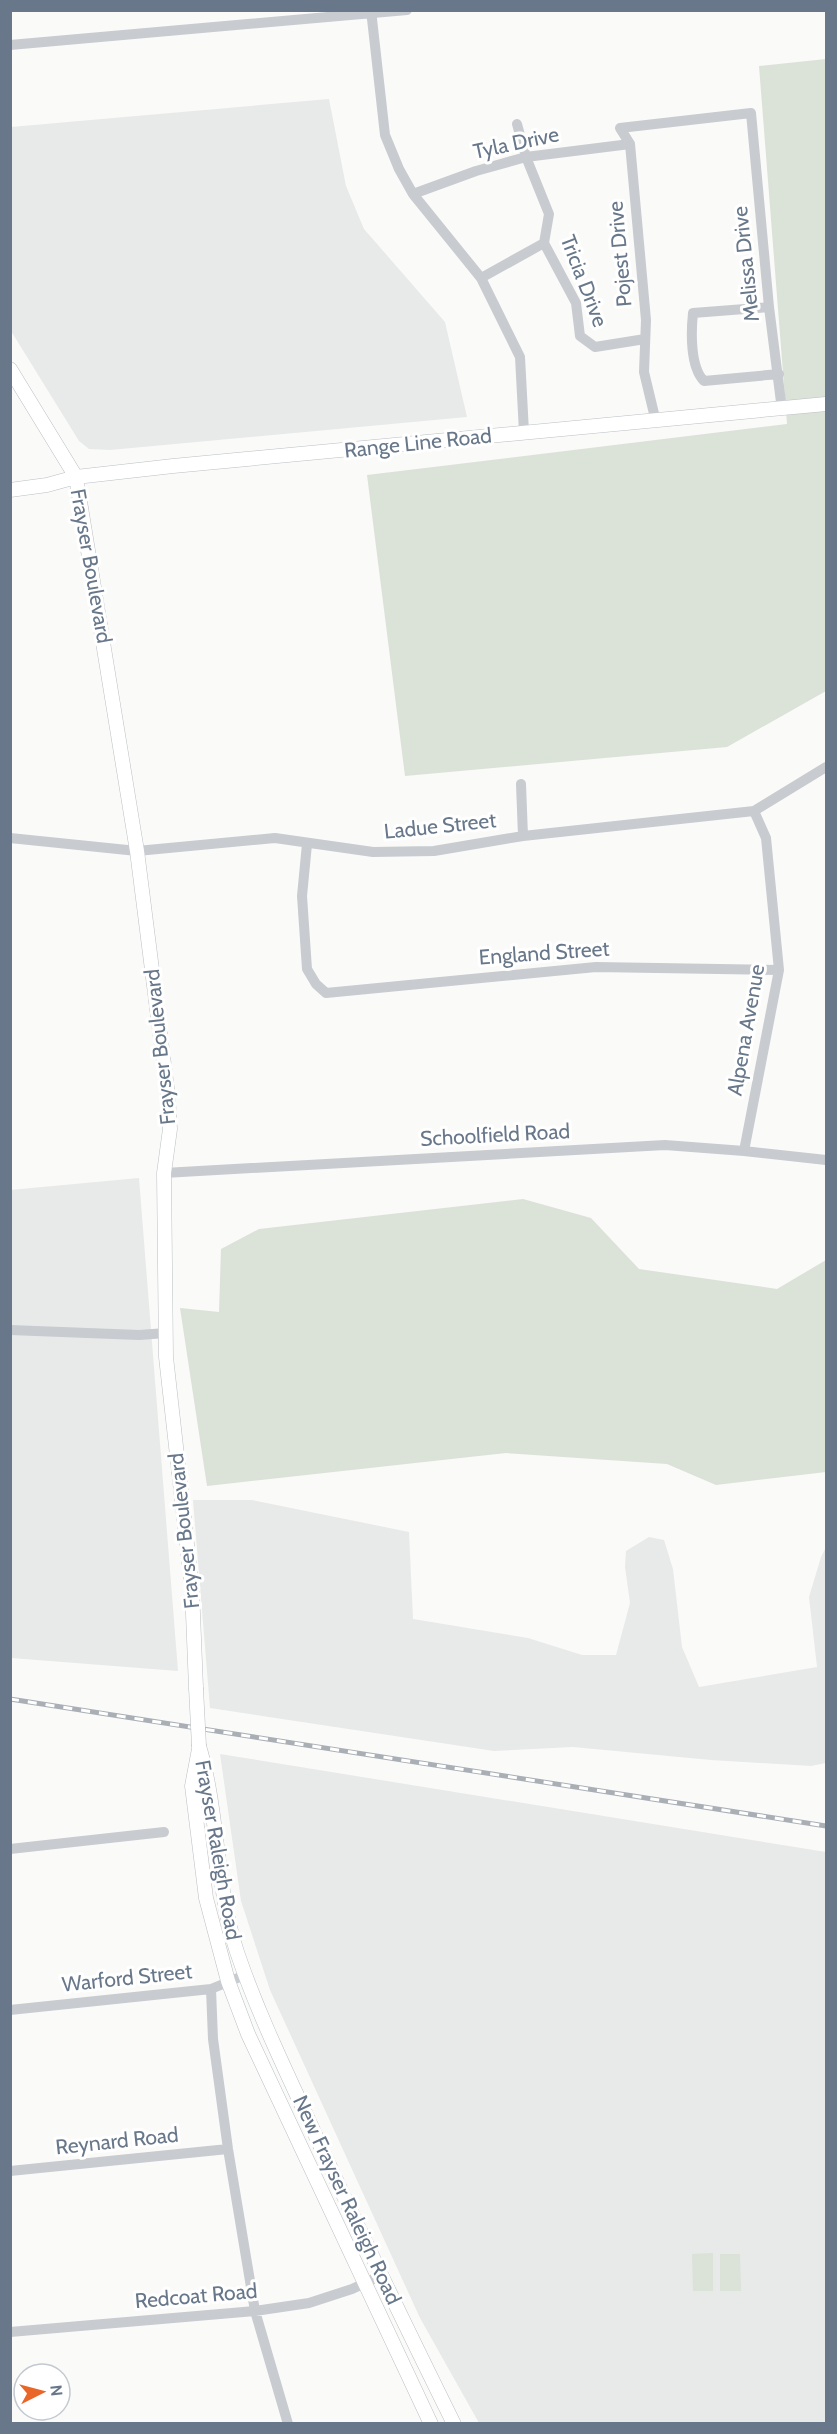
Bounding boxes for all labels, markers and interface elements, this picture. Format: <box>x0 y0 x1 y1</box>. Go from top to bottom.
street label: Tyla Drive <box>471 121 561 164</box>
street label: Pojest Drive <box>602 200 638 308</box>
street label: Melissa Drive <box>727 205 764 323</box>
street label: Tricia Drive <box>556 231 613 330</box>
street label: Range Line Road <box>343 422 493 463</box>
street label: Frayser Boulevard <box>66 487 117 645</box>
street label: Ladue Street <box>383 807 497 844</box>
street label: England Street <box>478 935 610 970</box>
street label: Alpena Avenue <box>722 962 769 1098</box>
street label: Frayser Boulevard <box>139 968 180 1126</box>
street label: Schoolfield Road <box>419 1118 571 1151</box>
street label: Frayser Boulevard <box>163 1452 204 1610</box>
street label: Frayser Raleigh Road <box>190 1758 247 1942</box>
street label: Warford Street <box>61 1958 193 1997</box>
street label: New Frayser Raleigh Road <box>288 2091 407 2308</box>
street label: Reynard Road <box>54 2122 180 2159</box>
street label: Redcoat Road <box>134 2278 258 2313</box>
north arrow <box>12 2362 72 2422</box>
text: N <box>46 2384 66 2397</box>

